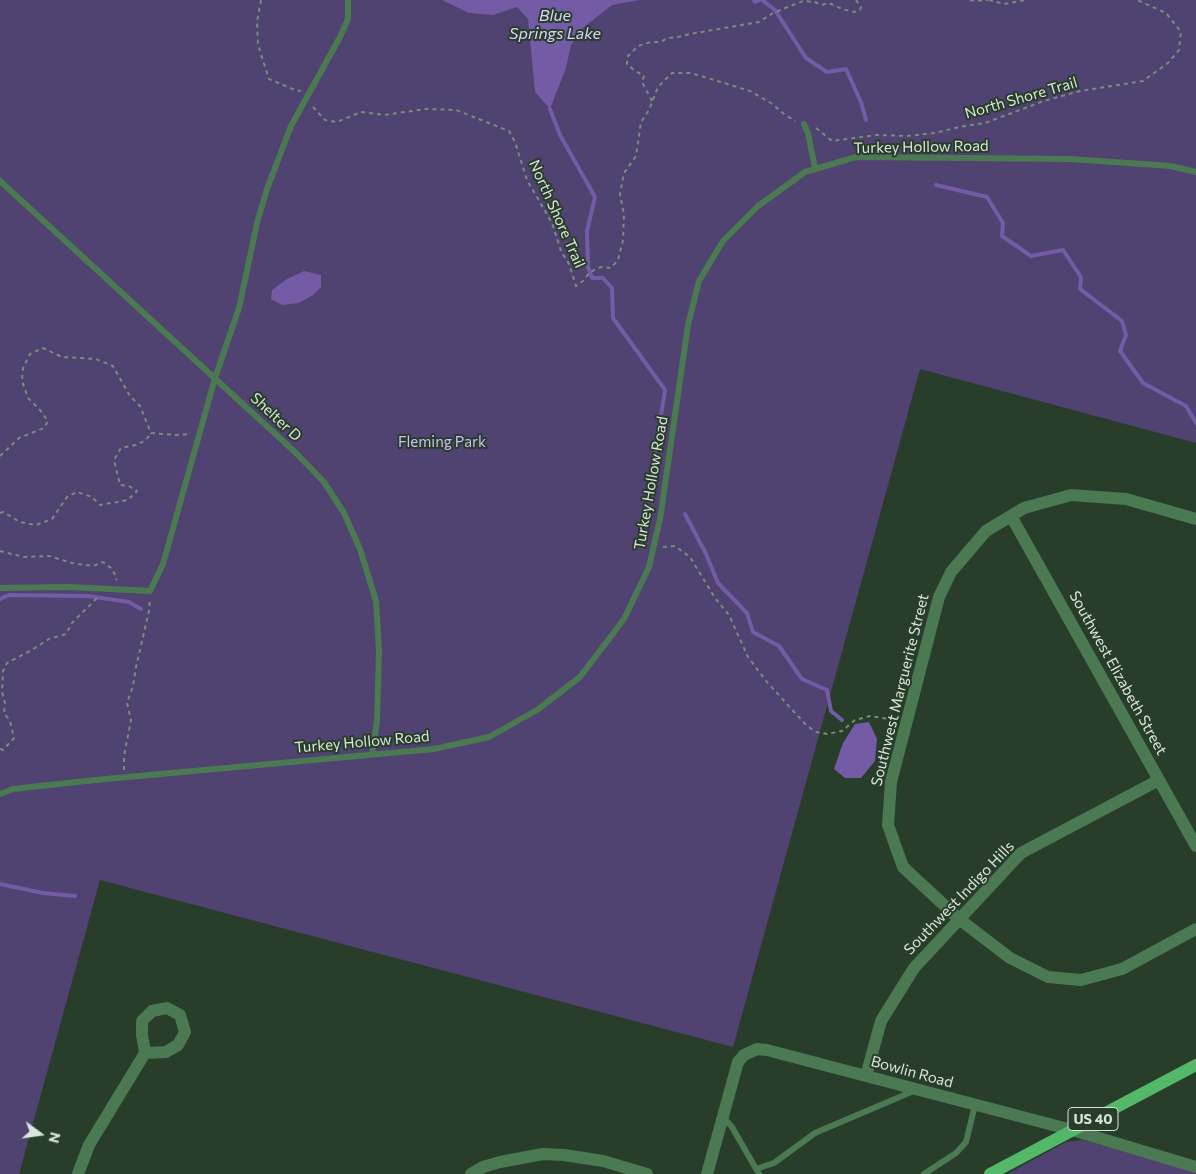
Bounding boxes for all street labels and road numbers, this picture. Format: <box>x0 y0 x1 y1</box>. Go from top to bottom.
street label: North Shore Trail <box>963 73 1079 123</box>
street label: Turkey Hollow Road <box>853 137 989 157</box>
street label: North Shore Trail <box>525 157 589 271</box>
street label: Shelter D <box>247 389 305 445</box>
street label: Turkey Hollow Road <box>630 415 672 551</box>
street label: Southwest Elizabeth Street <box>1065 588 1171 758</box>
street label: Southwest Marguerite Street <box>867 592 933 788</box>
street label: Turkey Hollow Road <box>294 727 430 757</box>
street label: Southwest Indigo Hills <box>900 837 1018 959</box>
street label: Bowlin Road <box>869 1052 955 1092</box>
road number: US 40 <box>1068 1108 1118 1130</box>

